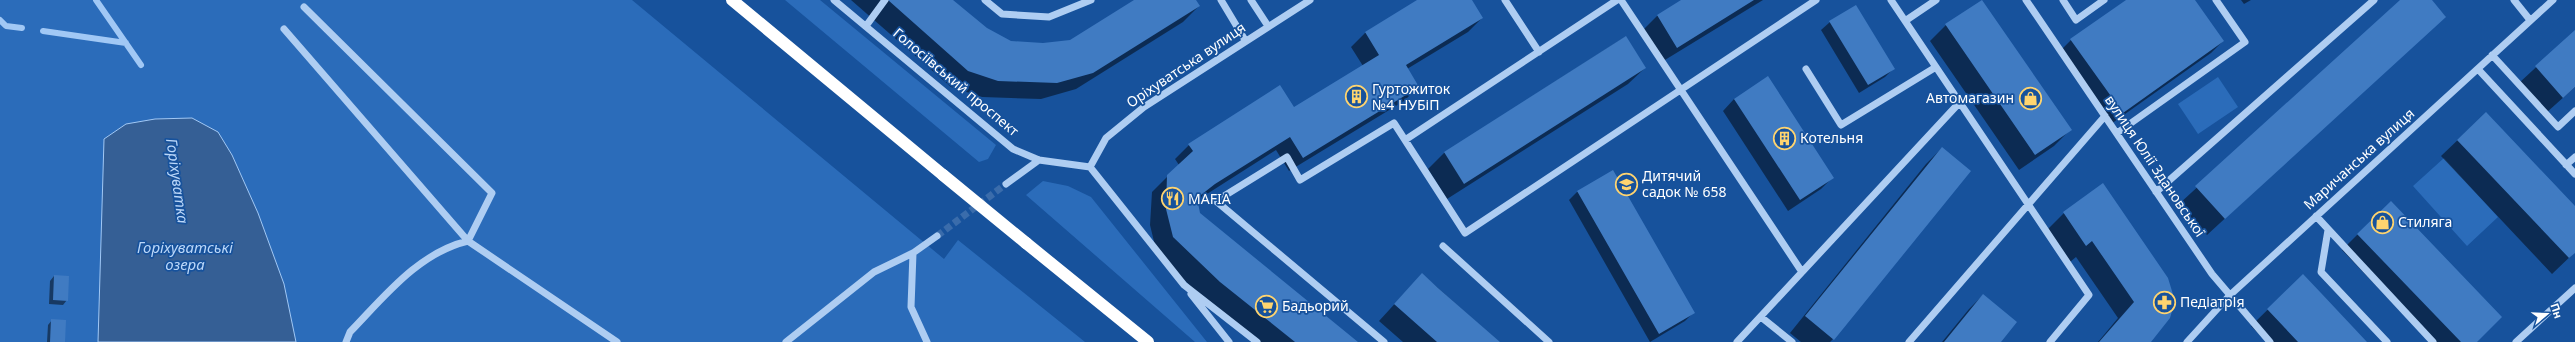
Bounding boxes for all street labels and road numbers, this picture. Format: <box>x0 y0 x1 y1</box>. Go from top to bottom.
street label: Оріхуватська вулиця <box>1122 18 1249 112</box>
street label: Голосіївський проспект <box>889 23 1024 140</box>
street label: вулиця Юлії Здановської <box>2101 91 2210 241</box>
street label: Маричанська вулиця <box>2299 104 2418 214</box>

